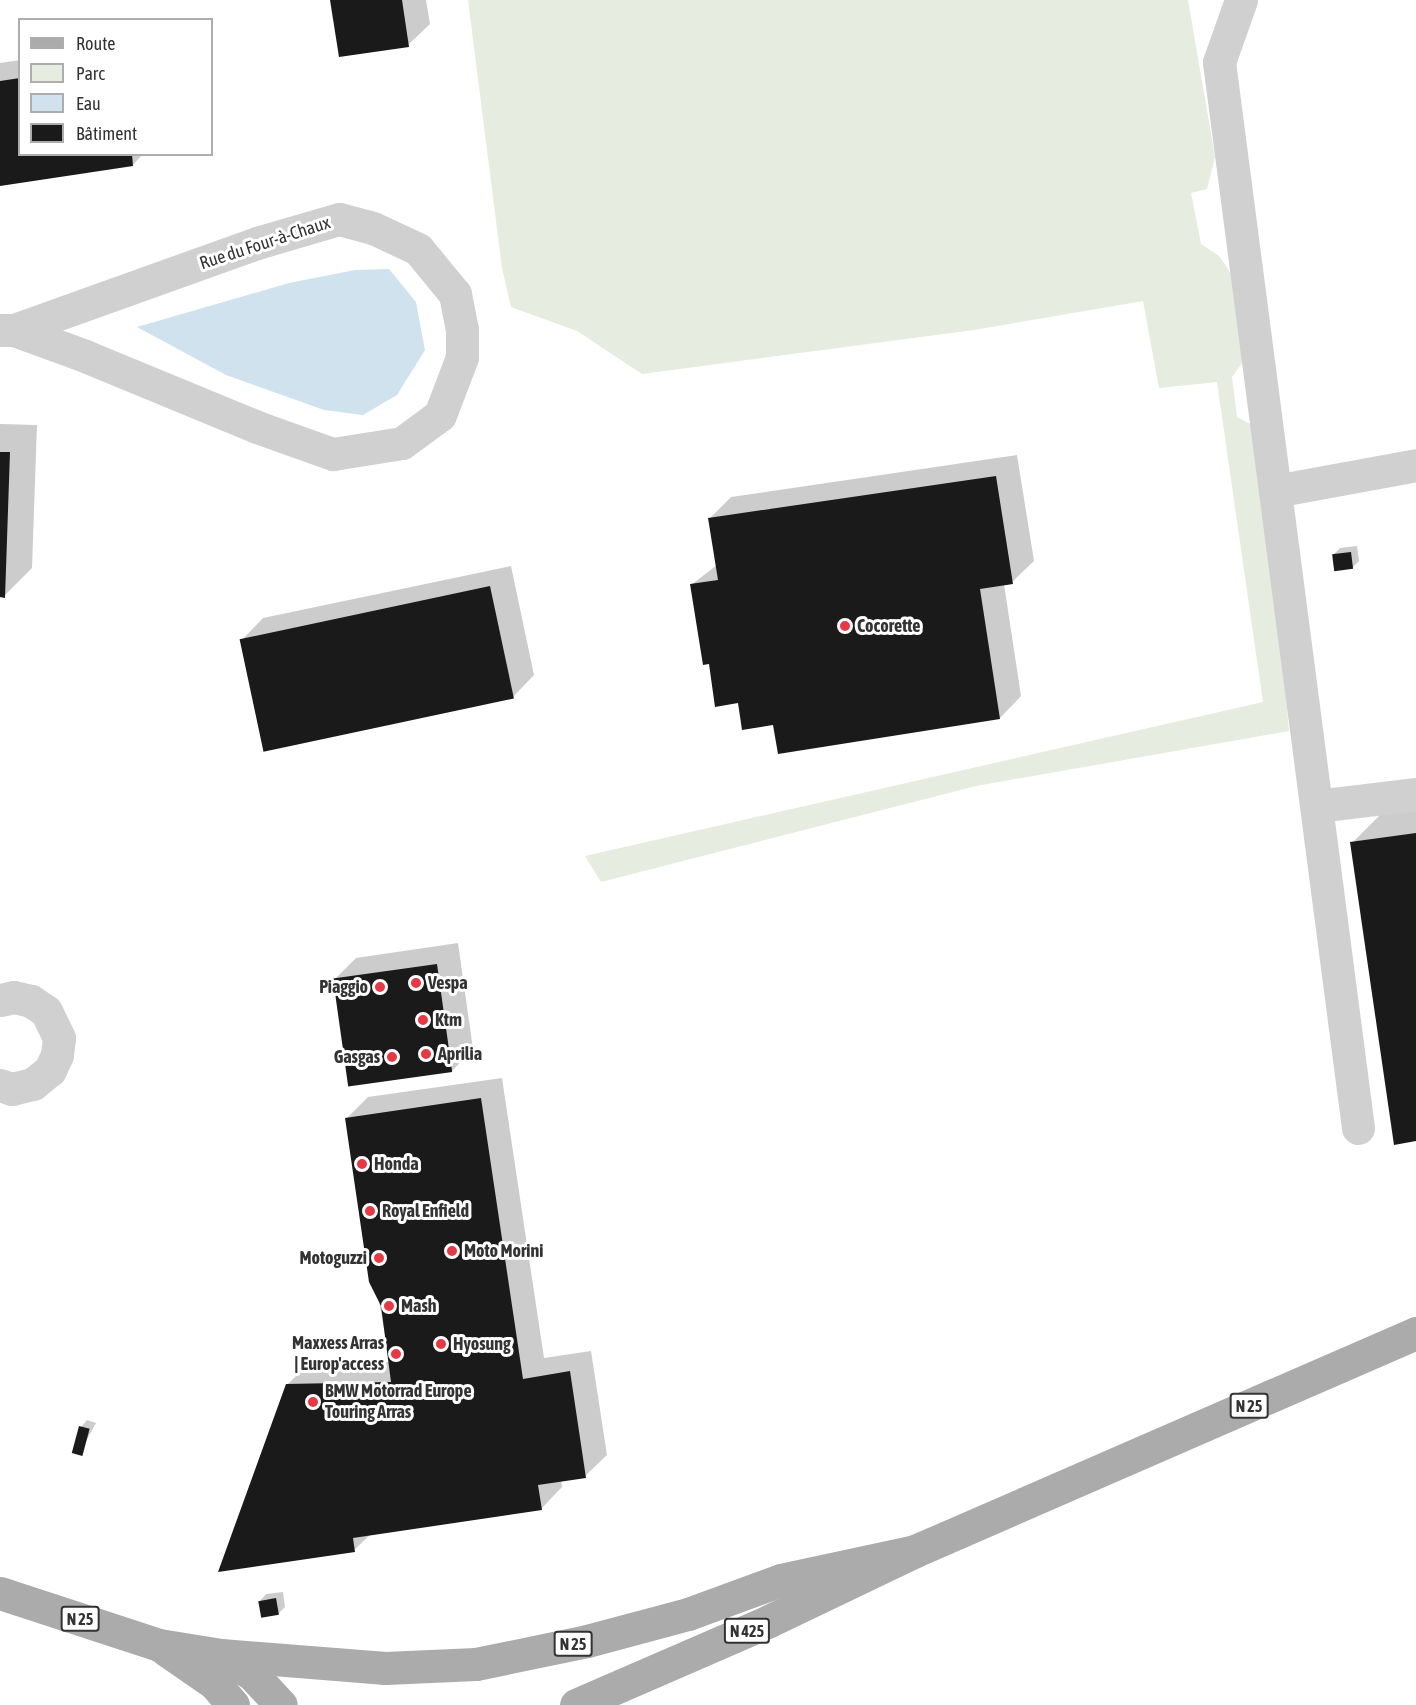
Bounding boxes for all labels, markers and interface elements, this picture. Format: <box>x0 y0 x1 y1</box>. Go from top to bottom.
legend <box>18 18 213 156</box>
text: Route <box>76 33 115 54</box>
text: Parc <box>76 63 105 84</box>
text: Eau <box>76 93 101 114</box>
text: Bâtiment <box>76 123 137 144</box>
street label: Rue du Four-à-Chaux <box>197 212 333 274</box>
place label: Cocorette <box>857 615 921 637</box>
marker: Cocorette <box>838 619 852 633</box>
place label: Vespa <box>428 972 468 994</box>
place label: Piaggio <box>319 976 368 998</box>
marker: Vespa <box>409 976 423 990</box>
marker: Piaggio <box>373 980 387 994</box>
place label: Ktm <box>435 1009 462 1031</box>
marker: Ktm <box>416 1013 430 1027</box>
place label: Aprilia <box>438 1043 482 1065</box>
place label: Gasgas <box>334 1046 380 1068</box>
marker: Aprilia <box>419 1047 433 1061</box>
marker: Gasgas <box>385 1050 399 1064</box>
place label: Honda <box>374 1153 419 1175</box>
marker: Honda <box>355 1157 369 1171</box>
place label: Royal Enfield <box>382 1200 469 1222</box>
marker: Royal Enfield <box>363 1204 377 1218</box>
place label: Moto Morini <box>464 1240 543 1262</box>
marker: Moto Morini <box>445 1244 459 1258</box>
place label: Motoguzzi <box>299 1247 367 1269</box>
marker: Motoguzzi <box>372 1251 386 1265</box>
place label: Mash <box>401 1295 437 1317</box>
marker: Mash <box>382 1299 396 1313</box>
place label: Maxxess Arras | Europ'access <box>292 1333 384 1376</box>
place label: Hyosung <box>453 1333 511 1355</box>
marker: Hyosung <box>434 1337 448 1351</box>
marker: Maxxess Arras | Europ'access <box>389 1347 403 1361</box>
place label: BMW Motorrad Europe Touring Arras <box>325 1381 472 1424</box>
road number: N 25 <box>1230 1393 1268 1419</box>
marker: BMW Motorrad Europe Touring Arras <box>306 1395 320 1409</box>
road number: N 25 <box>60 1606 100 1632</box>
road number: N 425 <box>723 1618 771 1644</box>
road number: N 25 <box>554 1631 592 1657</box>

